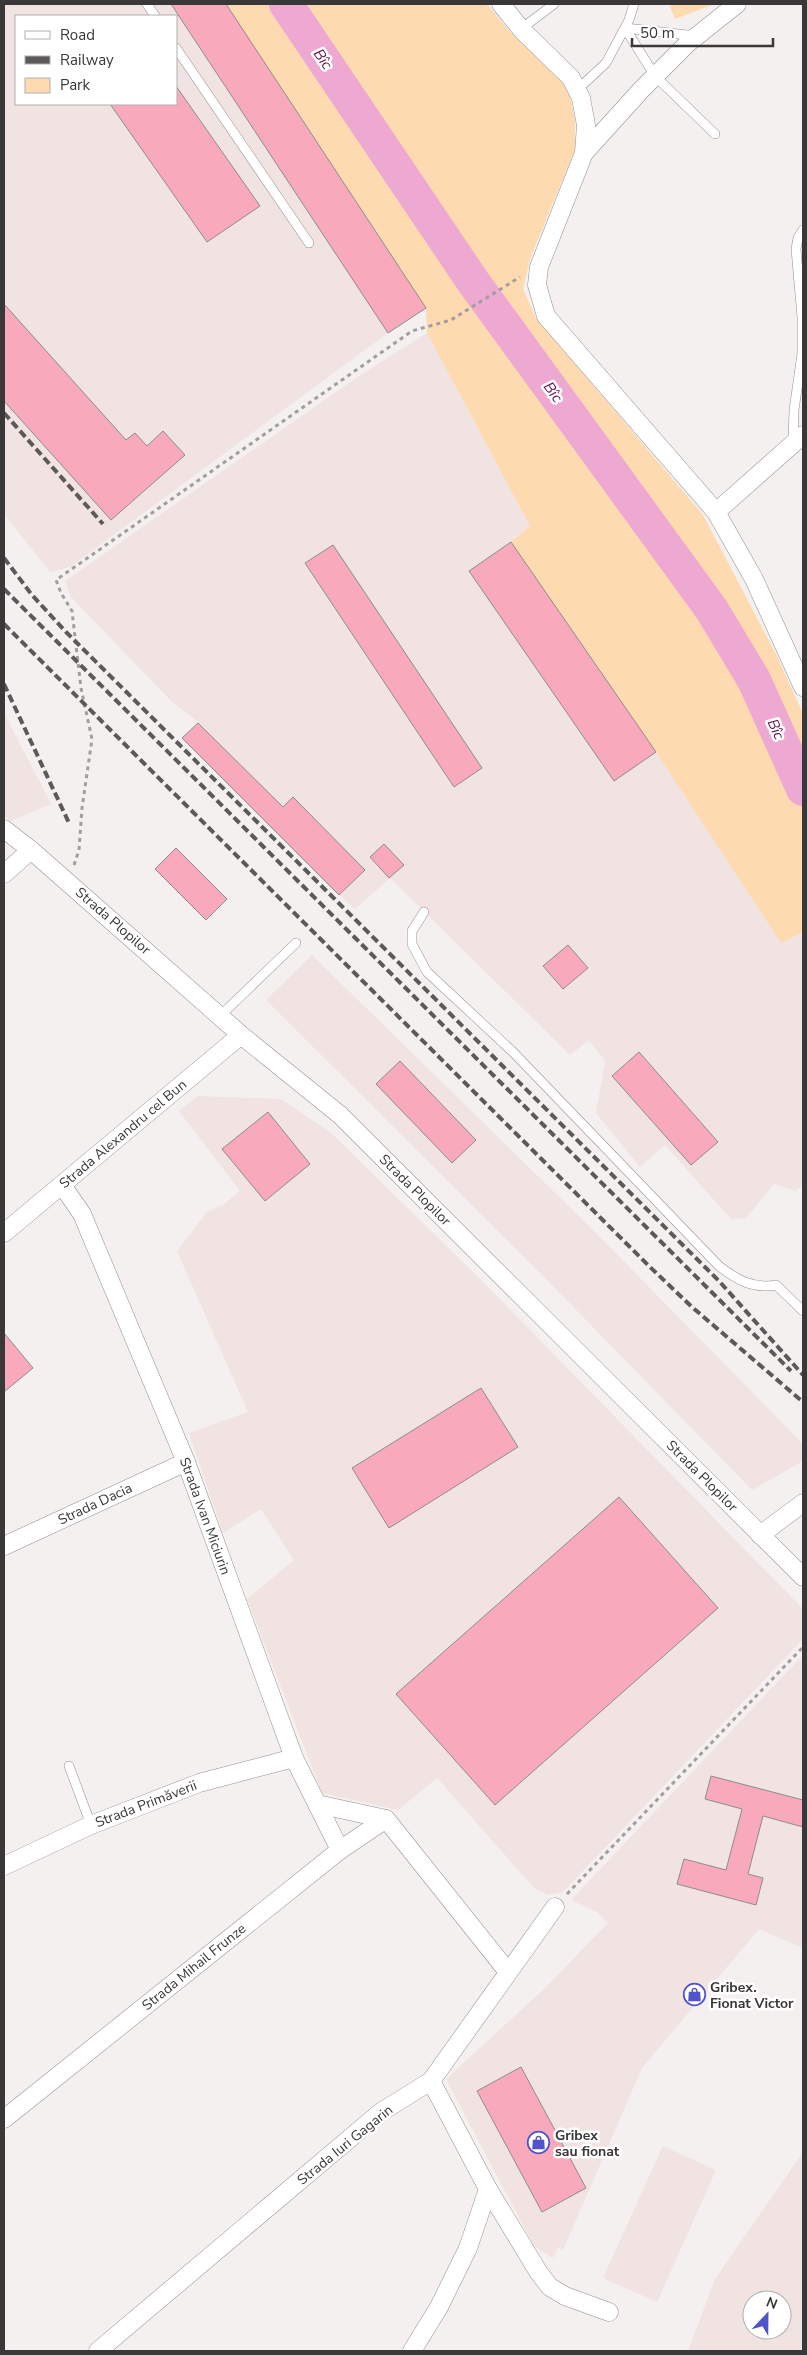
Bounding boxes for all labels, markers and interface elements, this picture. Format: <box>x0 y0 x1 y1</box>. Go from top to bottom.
legend <box>15 15 178 105</box>
scale bar <box>632 15 773 47</box>
text: 50 m <box>640 23 675 43</box>
text: Road <box>60 25 95 45</box>
water label: Bîc <box>309 45 337 73</box>
text: Railway <box>60 50 114 70</box>
text: Park <box>60 75 90 95</box>
water label: Bîc <box>539 378 567 406</box>
water label: Bîc <box>763 716 789 743</box>
street label: Strada Plopilor <box>71 883 155 959</box>
street label: Strada Alexandru cel Bun <box>55 1075 191 1193</box>
street label: Strada Plopilor <box>375 1150 455 1230</box>
street label: Strada Plopilor <box>662 1436 742 1516</box>
street label: Strada Ivan Miciurin <box>175 1455 235 1577</box>
street label: Strada Dacia <box>55 1478 135 1530</box>
street label: Strada Primăverii <box>92 1776 200 1832</box>
street label: Strada Mihail Frunze <box>138 1919 250 2015</box>
place label: Gribex. Fionat Victor <box>710 1978 794 2013</box>
shop icon: Gribex. Fionat Victor <box>682 1983 706 2007</box>
street label: Strada Iuri Gagarin <box>293 2101 397 2189</box>
place label: Gribex sau fionat <box>555 2126 620 2161</box>
shop icon: Gribex sau fionat <box>527 2131 551 2155</box>
north arrow <box>742 2290 792 2340</box>
text: N <box>763 2293 780 2314</box>

